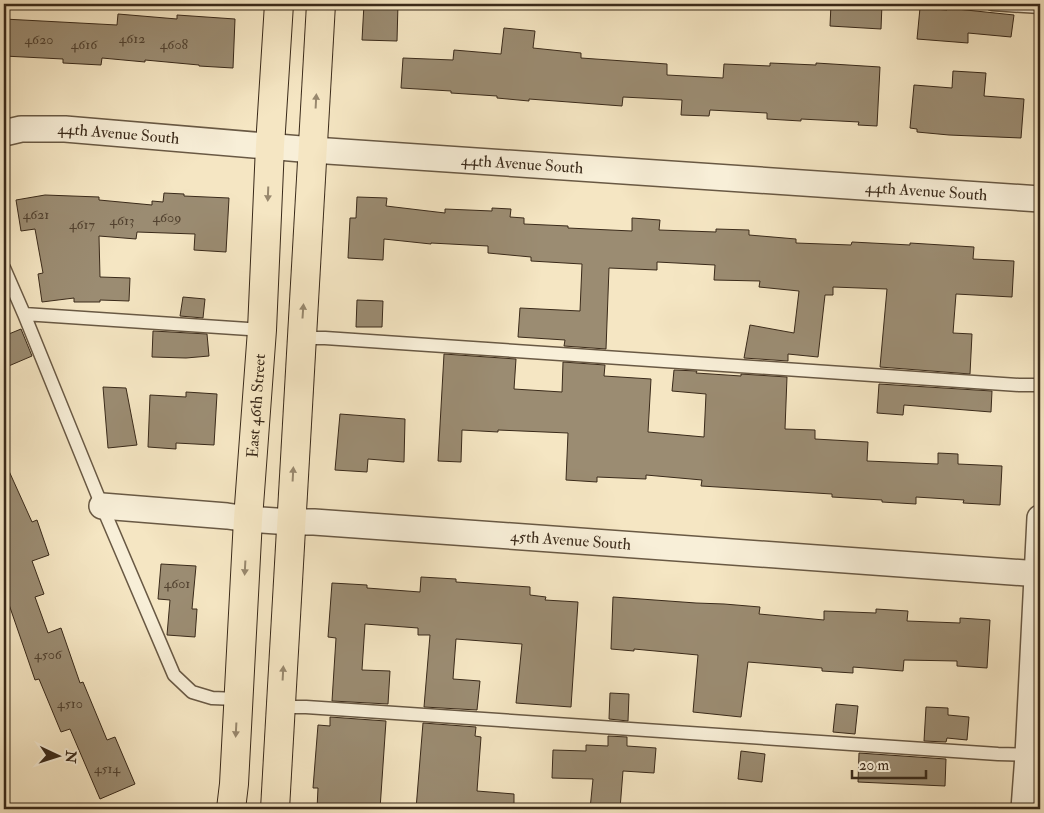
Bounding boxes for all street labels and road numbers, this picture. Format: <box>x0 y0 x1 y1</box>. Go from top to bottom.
street label: 44th Avenue South <box>57 119 181 149</box>
street label: 44th Avenue South <box>460 150 585 178</box>
street label: 44th Avenue South <box>865 177 989 205</box>
street label: East 46th Street <box>243 353 270 459</box>
street label: 45th Avenue South <box>510 526 632 555</box>

